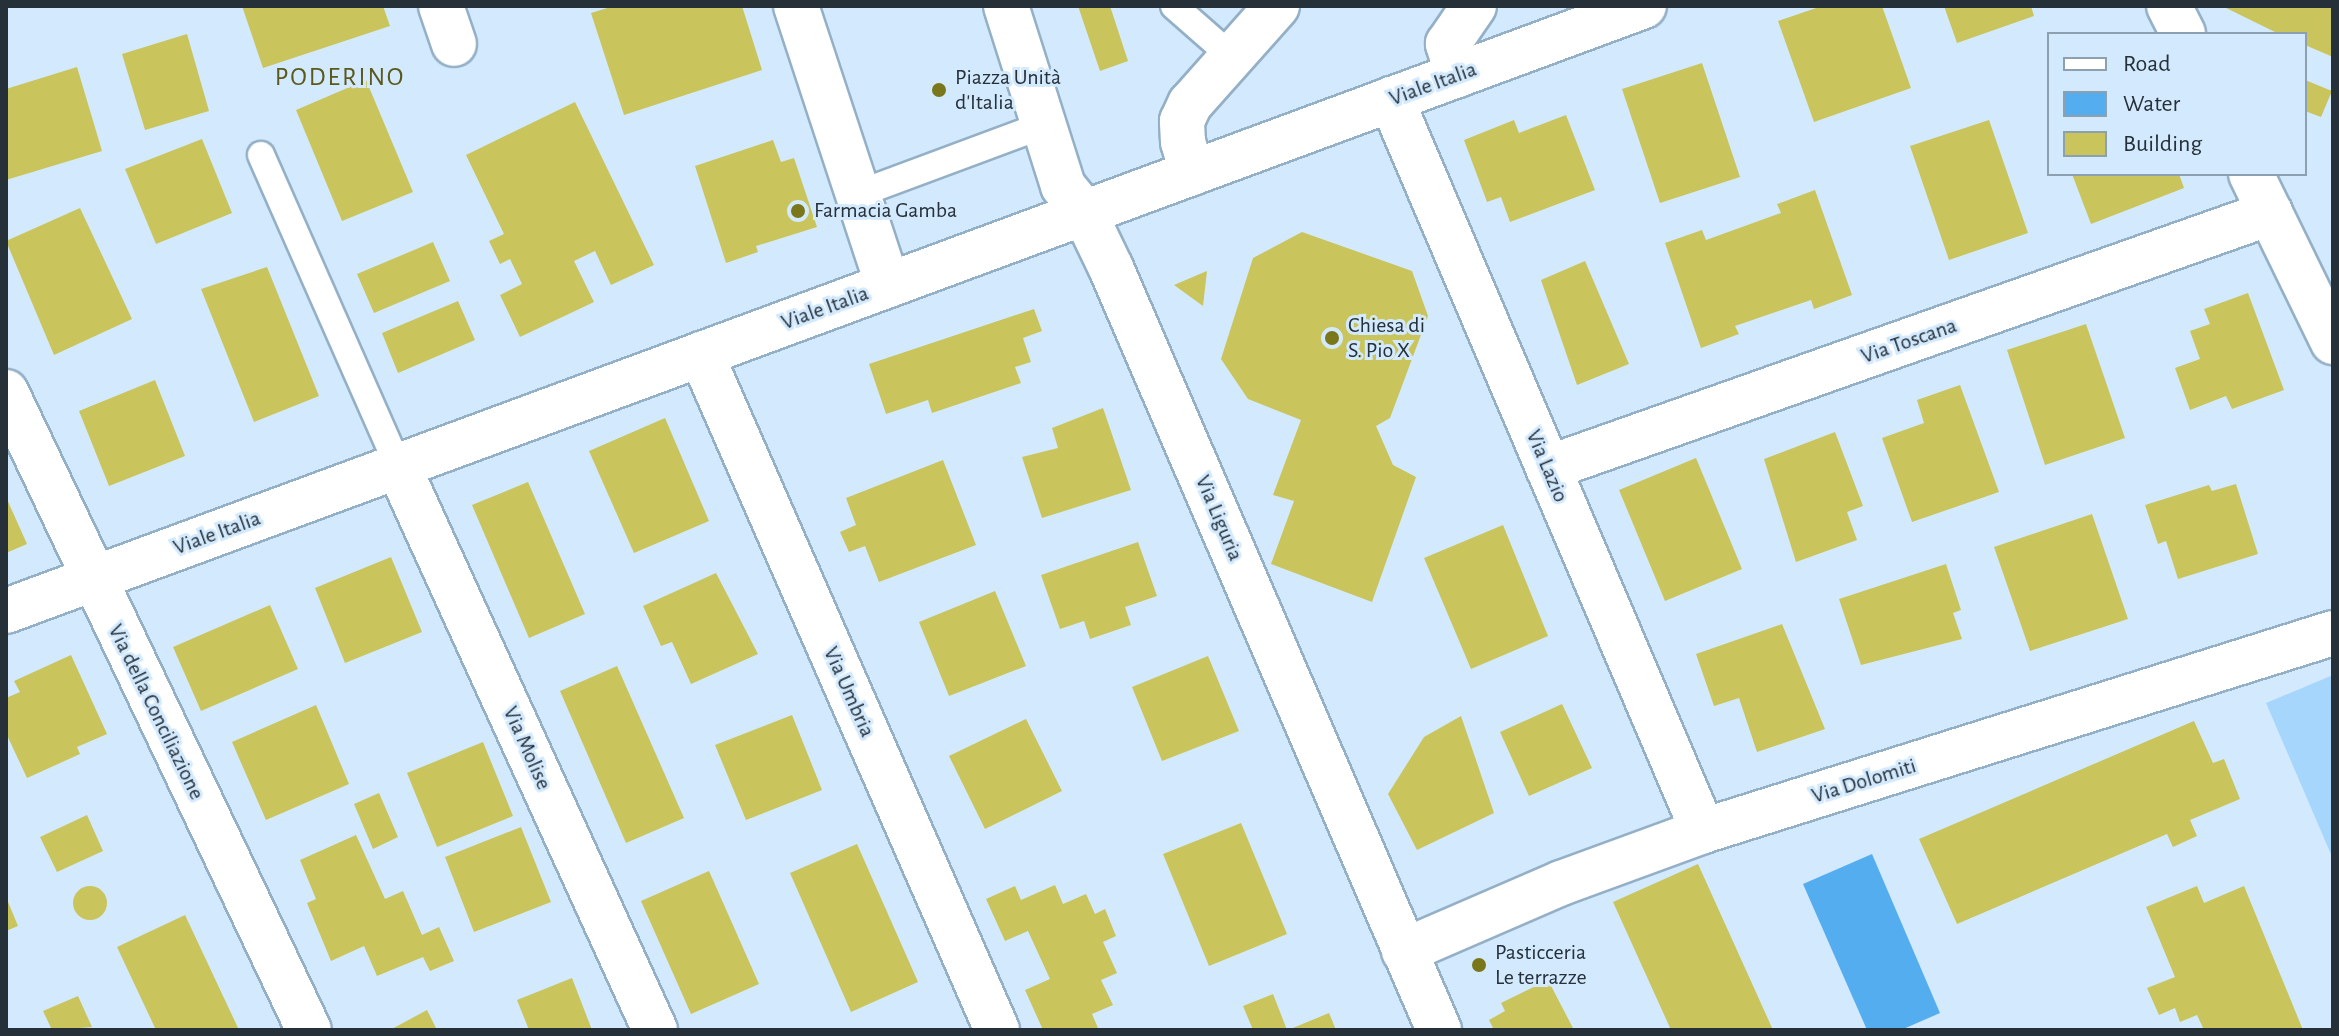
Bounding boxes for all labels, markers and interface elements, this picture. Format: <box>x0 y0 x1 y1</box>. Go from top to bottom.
legend <box>2047 32 2307 176</box>
text: Road <box>2123 52 2171 76</box>
street label: Viale Italia <box>1386 56 1480 112</box>
district label: PODERINO <box>275 62 405 94</box>
place label: Piazza Unità d'Italia <box>955 64 1061 116</box>
marker: Piazza Unità d'Italia <box>930 81 948 99</box>
text: Water <box>2123 92 2180 116</box>
text: Building <box>2123 132 2202 156</box>
place label: Farmacia Gamba <box>814 198 957 224</box>
marker: Farmacia Gamba <box>789 202 807 220</box>
street label: Viale Italia <box>778 280 872 336</box>
place label: Chiesa di S. Pio X <box>1348 312 1425 364</box>
street label: Via Toscana <box>1858 312 1960 370</box>
marker: Chiesa di S. Pio X <box>1323 329 1341 347</box>
street label: Via Lazio <box>1520 426 1574 506</box>
street label: Via Liguria <box>1189 471 1249 565</box>
street label: Viale Italia <box>170 505 264 561</box>
street label: Via della Conciliazione <box>102 620 210 804</box>
street label: Via Umbria <box>817 643 881 741</box>
street label: Via Molise <box>497 702 557 794</box>
street label: Via Dolomiti <box>1809 753 1919 809</box>
place label: Pasticceria Le terrazze <box>1495 939 1587 990</box>
marker: Pasticceria Le terrazze <box>1470 956 1488 974</box>

